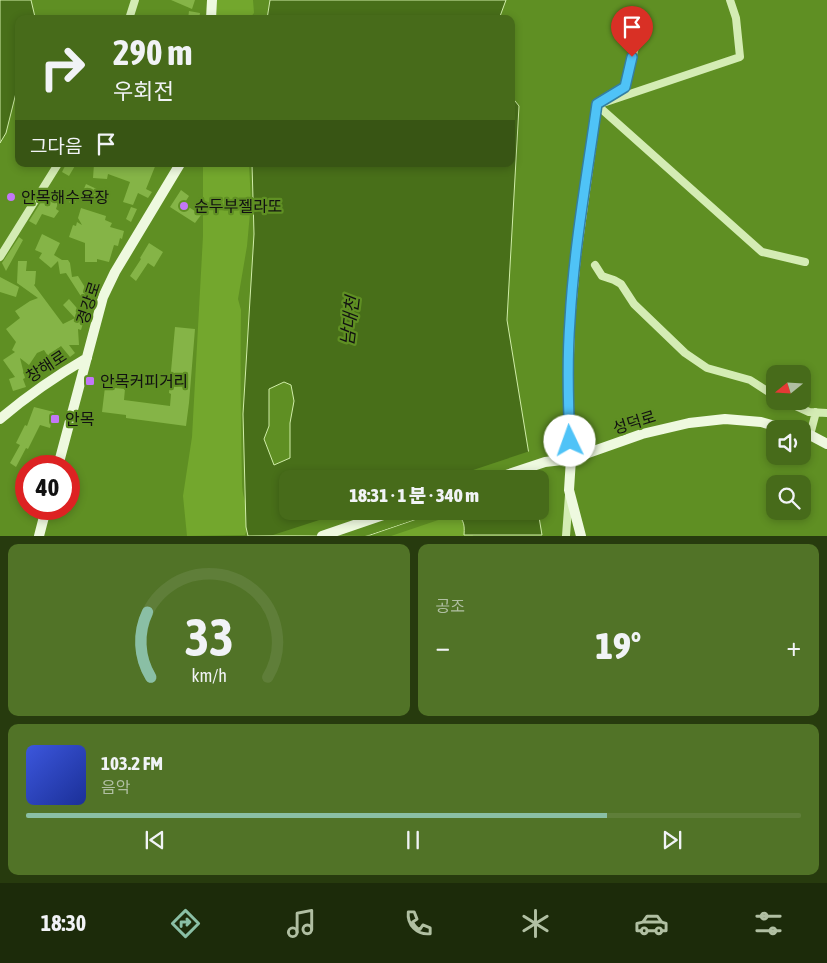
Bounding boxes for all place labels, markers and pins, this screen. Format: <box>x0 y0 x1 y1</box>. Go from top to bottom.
pin <box>611 6 653 57</box>
place label: 안목해수욕장 <box>21 188 110 206</box>
marker: 안목해수욕장 <box>5 191 17 203</box>
place label: 순두부젤라또 <box>194 197 282 215</box>
marker: 순두부젤라또 <box>178 200 190 212</box>
place label: 안목커피거리 <box>100 372 188 390</box>
marker: 안목커피거리 <box>84 375 96 387</box>
place label: 안목 <box>65 410 95 428</box>
marker: 안목 <box>49 413 61 425</box>

